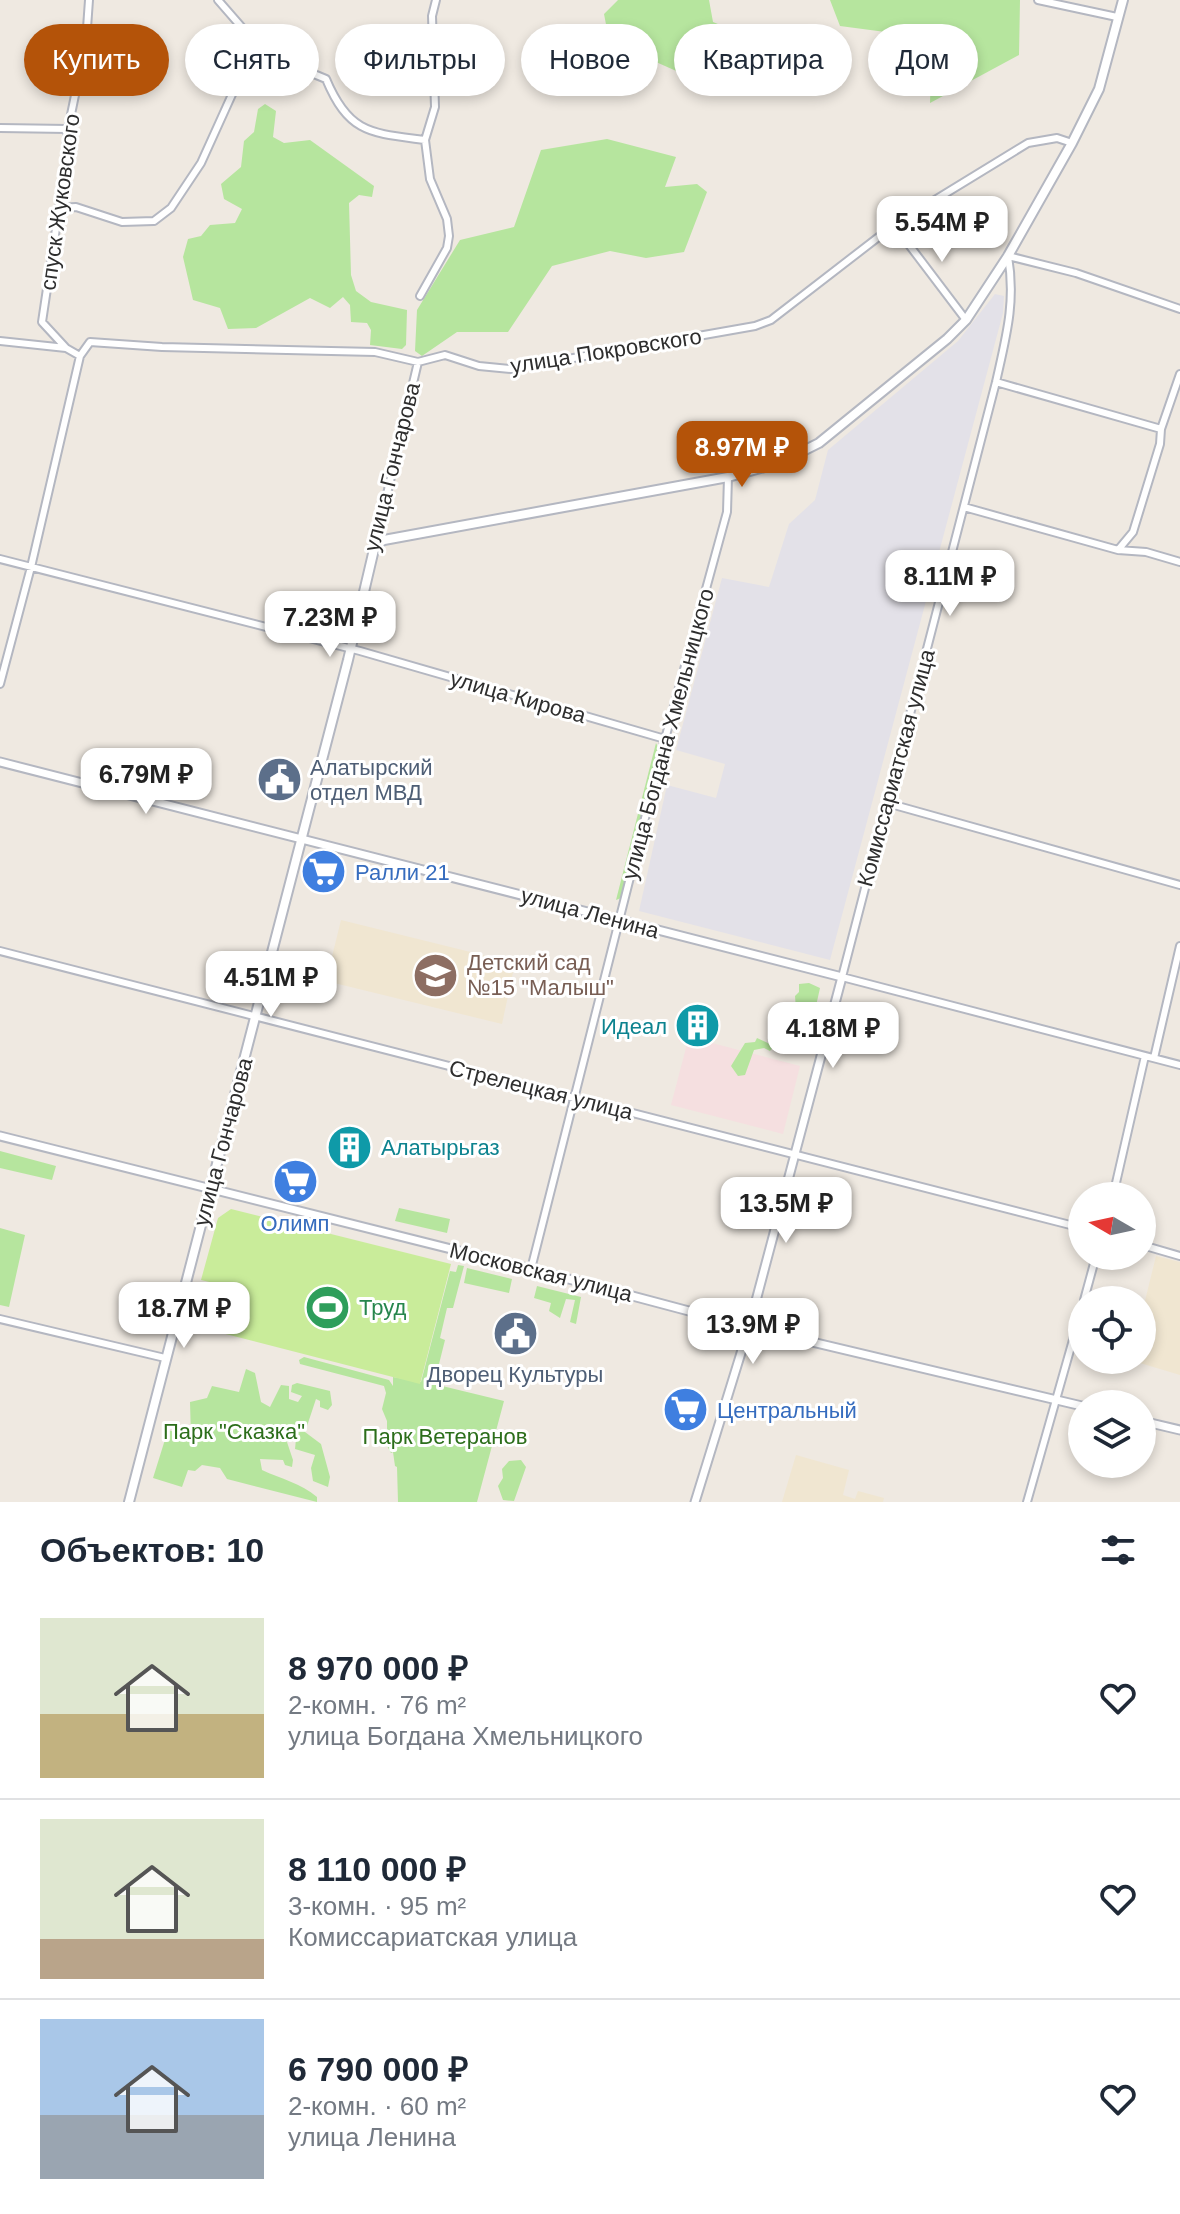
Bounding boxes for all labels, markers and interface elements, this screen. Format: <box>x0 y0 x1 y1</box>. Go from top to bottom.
chip: Купить <box>24 24 169 96</box>
chip: Снять <box>185 24 319 96</box>
chip: Фильтры <box>335 24 505 96</box>
chip: Новое <box>521 24 658 96</box>
chip: Квартира <box>674 24 852 96</box>
chip: Дом <box>868 24 978 96</box>
street label: спуск Жуковского <box>35 112 85 292</box>
pin: 5.54M ₽ <box>868 196 1016 264</box>
text: 5.54M ₽ <box>895 207 989 237</box>
street label: улица Покровского <box>509 324 703 378</box>
street label: улица Гончарова <box>359 379 425 554</box>
pin: 8.97M ₽ <box>668 421 816 489</box>
text: 8.97M ₽ <box>695 432 789 462</box>
pin: 8.11M ₽ <box>876 550 1024 618</box>
text: 8.11M ₽ <box>903 561 997 591</box>
street label: улица Богдана Хмельницкого <box>617 586 719 882</box>
pin: 7.23M ₽ <box>256 591 404 659</box>
text: 7.23M ₽ <box>283 602 377 632</box>
street label: Комиссариатская улица <box>852 646 940 889</box>
street label: улица Кирова <box>447 666 589 728</box>
pin: 6.79M ₽ <box>72 748 220 816</box>
place label: Алатырский отдел МВД <box>310 755 433 805</box>
public building icon: Алатырский отдел МВД <box>255 756 303 804</box>
text: 6.79M ₽ <box>99 759 193 789</box>
supermarket icon: Ралли 21 <box>300 848 348 896</box>
place label: Ралли 21 <box>355 860 450 885</box>
street label: улица Ленина <box>518 883 663 944</box>
place label: Детский сад №15 "Малыш" <box>467 950 614 1000</box>
pin: 4.51M ₽ <box>197 951 345 1019</box>
school or university icon: Детский сад №15 "Малыш" <box>412 951 460 999</box>
text: 4.51M ₽ <box>224 962 318 992</box>
building icon: Идеал <box>674 1002 722 1050</box>
pin: 4.18M ₽ <box>759 1002 907 1070</box>
text: 4.18M ₽ <box>786 1013 880 1043</box>
place label: Идеал <box>601 1014 667 1039</box>
street label: улица Гончарова <box>189 1054 258 1229</box>
street label: Стрелецкая улица <box>447 1055 636 1125</box>
building icon: Алатырьгаз <box>326 1123 374 1171</box>
place label: Алатырьгаз <box>381 1135 499 1160</box>
supermarket icon: Олимп <box>271 1158 319 1206</box>
pin: 13.5M ₽ <box>712 1177 860 1245</box>
north arrow <box>1068 1182 1156 1270</box>
map controls <box>1068 1182 1156 1478</box>
text: 13.5M ₽ <box>739 1188 833 1218</box>
place label: Олимп <box>260 1211 330 1236</box>
street label: Московская улица <box>447 1237 636 1307</box>
pin: 18.7M ₽ <box>110 1282 258 1350</box>
sports icon: Труд <box>304 1283 352 1331</box>
button: locate <box>1068 1286 1156 1374</box>
text: 18.7M ₽ <box>137 1293 231 1323</box>
place label: Труд <box>359 1295 406 1320</box>
pin: 13.9M ₽ <box>679 1298 827 1366</box>
public building icon: Дворец Культуры <box>491 1309 539 1357</box>
text: 13.9M ₽ <box>706 1309 800 1339</box>
place label: Дворец Культуры <box>427 1362 603 1387</box>
supermarket icon: Центральный <box>662 1386 710 1434</box>
button: layers <box>1068 1390 1156 1478</box>
place label: Центральный <box>717 1398 857 1423</box>
park label: Парк "Сказка" <box>163 1419 305 1444</box>
park label: Парк Ветеранов <box>363 1424 527 1449</box>
icon: filters <box>1096 1528 1140 1572</box>
text: Объектов: 10 <box>40 1531 264 1569</box>
text: 8 970 000 ₽ <box>288 1649 469 1687</box>
icon: home <box>104 1650 200 1746</box>
icon: heart <box>1096 1676 1140 1720</box>
text: 2-комн. · 76 m² <box>288 1690 466 1720</box>
text: улица Богдана Хмельницкого <box>288 1721 643 1751</box>
text: 8 110 000 ₽ <box>288 1850 467 1888</box>
icon: home <box>104 1851 200 1947</box>
icon: heart <box>1096 1877 1140 1921</box>
text: 3-комн. · 95 m² <box>288 1891 466 1921</box>
text: Комиссариатская улица <box>288 1922 577 1952</box>
text: 6 790 000 ₽ <box>288 2050 469 2088</box>
icon: home <box>104 2051 200 2147</box>
icon: heart <box>1096 2077 1140 2121</box>
text: 2-комн. · 60 m² <box>288 2091 466 2121</box>
text: улица Ленина <box>288 2122 456 2152</box>

